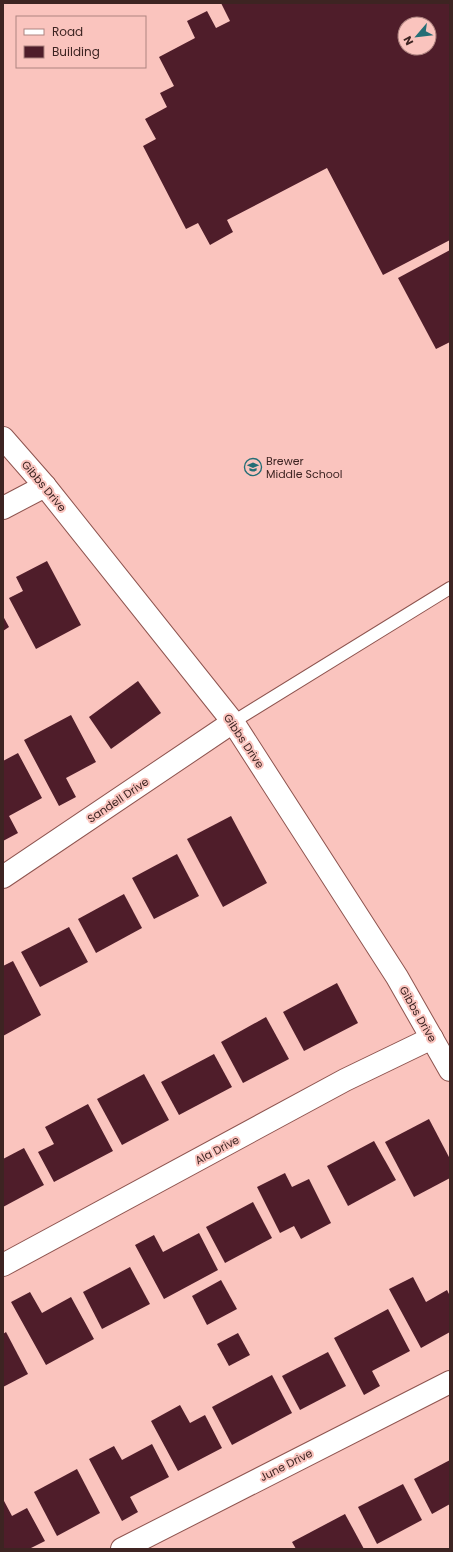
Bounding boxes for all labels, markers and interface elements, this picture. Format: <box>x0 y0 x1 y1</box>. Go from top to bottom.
legend <box>16 16 146 68</box>
north arrow <box>397 16 437 56</box>
text: Road <box>52 23 83 40</box>
text: N <box>399 33 417 48</box>
text: Building <box>52 43 100 60</box>
place label: Brewer Middle School <box>266 453 342 482</box>
street label: Gibbs Drive <box>18 457 70 515</box>
school or university icon: Brewer Middle School <box>243 457 263 477</box>
street label: Gibbs Drive <box>220 711 268 771</box>
street label: Sandell Drive <box>84 773 152 827</box>
street label: Gibbs Drive <box>395 983 441 1045</box>
street label: Ala Drive <box>192 1132 242 1168</box>
street label: June Drive <box>257 1445 315 1485</box>

